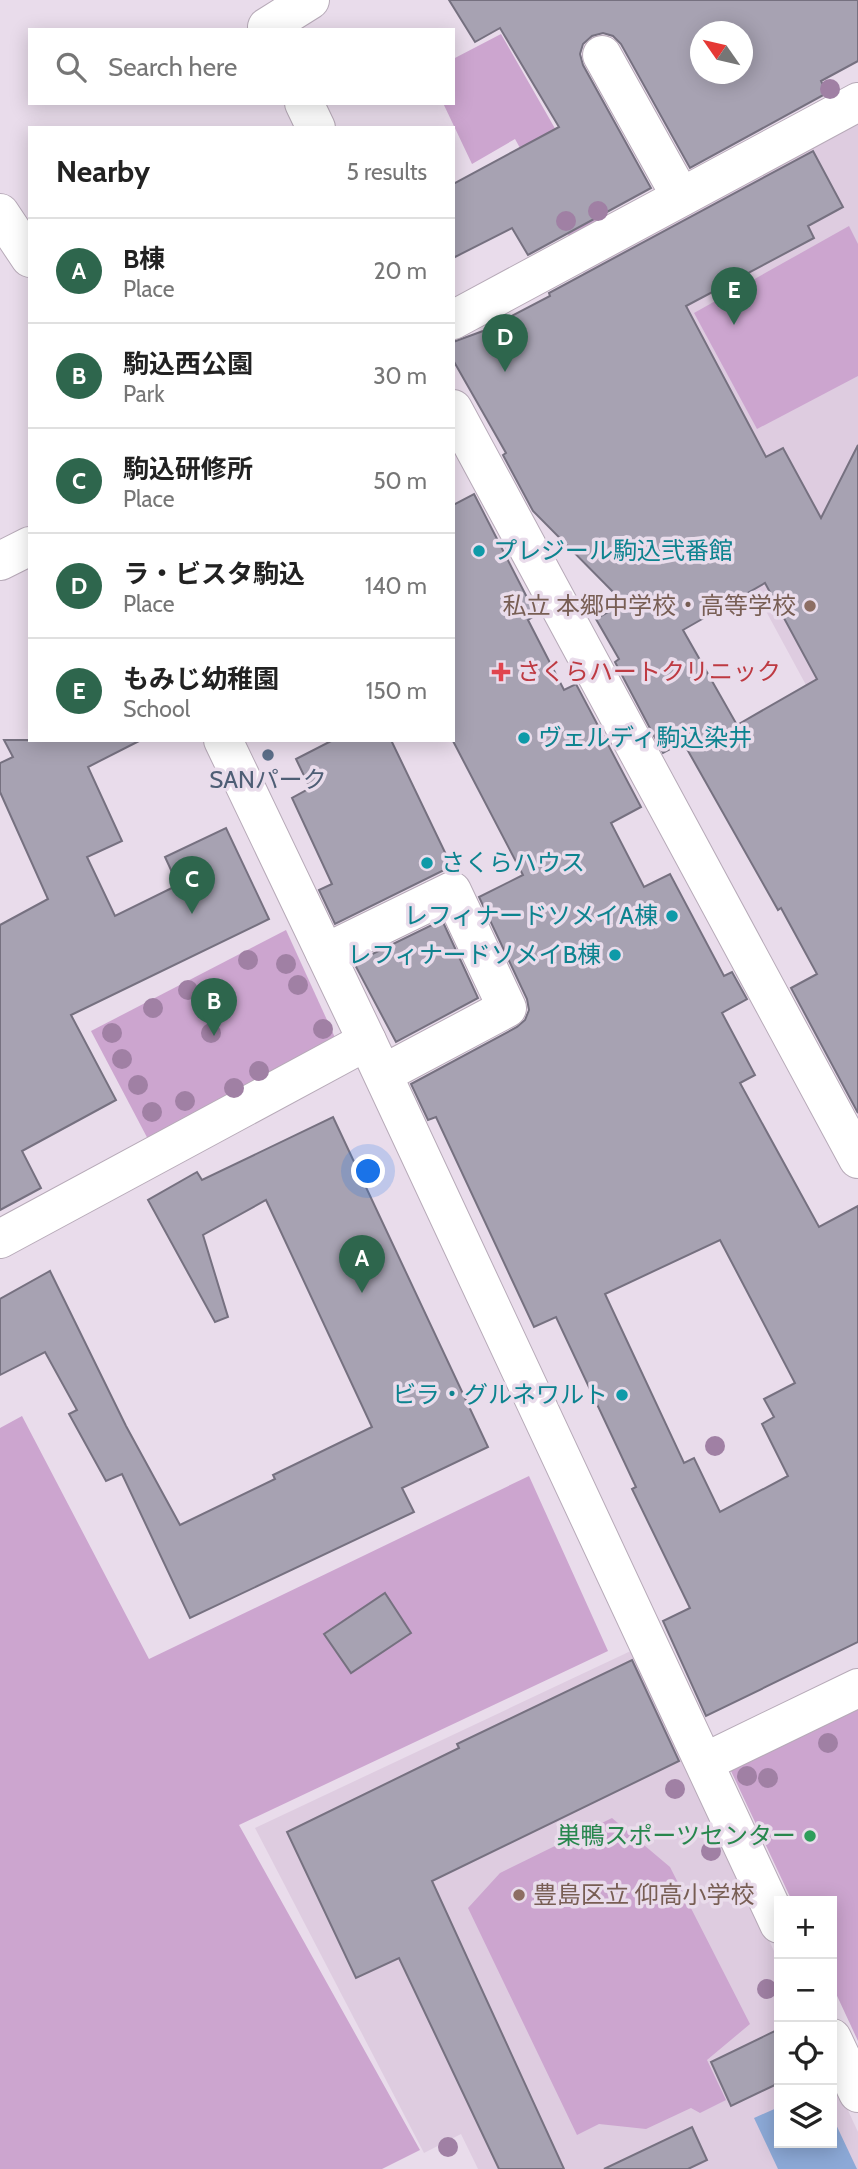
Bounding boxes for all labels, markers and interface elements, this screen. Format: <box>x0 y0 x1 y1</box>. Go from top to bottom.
north arrow <box>690 21 753 84</box>
search box <box>28 28 455 105</box>
icon: search <box>52 48 90 86</box>
text: Search here <box>108 51 237 83</box>
text: Nearby <box>56 153 150 190</box>
text: 5 results <box>346 158 427 186</box>
text: B棟 <box>123 243 165 275</box>
text: A <box>72 257 86 285</box>
text: 20 m <box>374 257 427 285</box>
pin: E <box>711 267 757 325</box>
text: Place <box>123 275 175 303</box>
pin: D <box>482 314 528 372</box>
text: 駒込西公園 <box>123 348 253 380</box>
text: B <box>72 362 86 390</box>
text: 30 m <box>373 362 427 390</box>
text: Park <box>123 380 164 408</box>
text: 駒込研修所 <box>123 453 253 485</box>
text: C <box>72 467 86 495</box>
text: 50 m <box>373 467 427 495</box>
text: Place <box>123 485 175 513</box>
place label: プレジール駒込弐番館 <box>493 536 733 565</box>
marker: プレジール駒込弐番館 <box>471 543 487 559</box>
text: ラ・ビスタ駒込 <box>123 558 305 590</box>
text: D <box>71 572 87 600</box>
text: 140 m <box>365 572 427 600</box>
text: Place <box>123 590 175 618</box>
place label: 私立 本郷中学校・高等学校 <box>503 591 796 620</box>
marker: 私立 本郷中学校・高等学校 <box>802 598 818 614</box>
place label: さくらハートクリニック <box>517 657 781 686</box>
marker: さくらハートクリニック <box>491 662 511 682</box>
text: もみじ幼稚園 <box>123 663 279 695</box>
text: E <box>72 677 86 705</box>
text: 150 m <box>366 677 427 705</box>
text: School <box>123 695 190 723</box>
place label: ヴェルディ駒込染井 <box>538 723 752 752</box>
marker: ヴェルディ駒込染井 <box>516 730 532 746</box>
marker: SANパーク <box>260 747 276 763</box>
place label: SANパーク <box>209 765 327 794</box>
place label: さくらハウス <box>441 848 585 877</box>
marker: さくらハウス <box>419 855 435 871</box>
pin: C <box>169 856 215 914</box>
place label: レフィナードソメイA棟 <box>404 901 658 930</box>
marker: レフィナードソメイA棟 <box>664 908 680 924</box>
place label: レフィナードソメイB棟 <box>347 940 601 969</box>
marker: レフィナードソメイB棟 <box>607 947 623 963</box>
pin: B <box>191 978 237 1036</box>
your location <box>351 1154 385 1188</box>
pin: A <box>339 1235 385 1293</box>
place label: ビラ・グルネワルト <box>392 1380 608 1409</box>
marker: ビラ・グルネワルト <box>614 1387 630 1403</box>
place label: 巣鴨スポーツセンター <box>556 1821 796 1850</box>
marker: 巣鴨スポーツセンター <box>802 1828 818 1844</box>
place label: 豊島区立 仰高小学校 <box>533 1880 754 1909</box>
marker: 豊島区立 仰高小学校 <box>511 1887 527 1903</box>
map controls <box>774 1896 837 2148</box>
button: + <box>774 1896 837 1959</box>
button: − <box>774 1959 837 2022</box>
button: locate <box>774 2022 837 2085</box>
button: layers <box>774 2085 837 2148</box>

